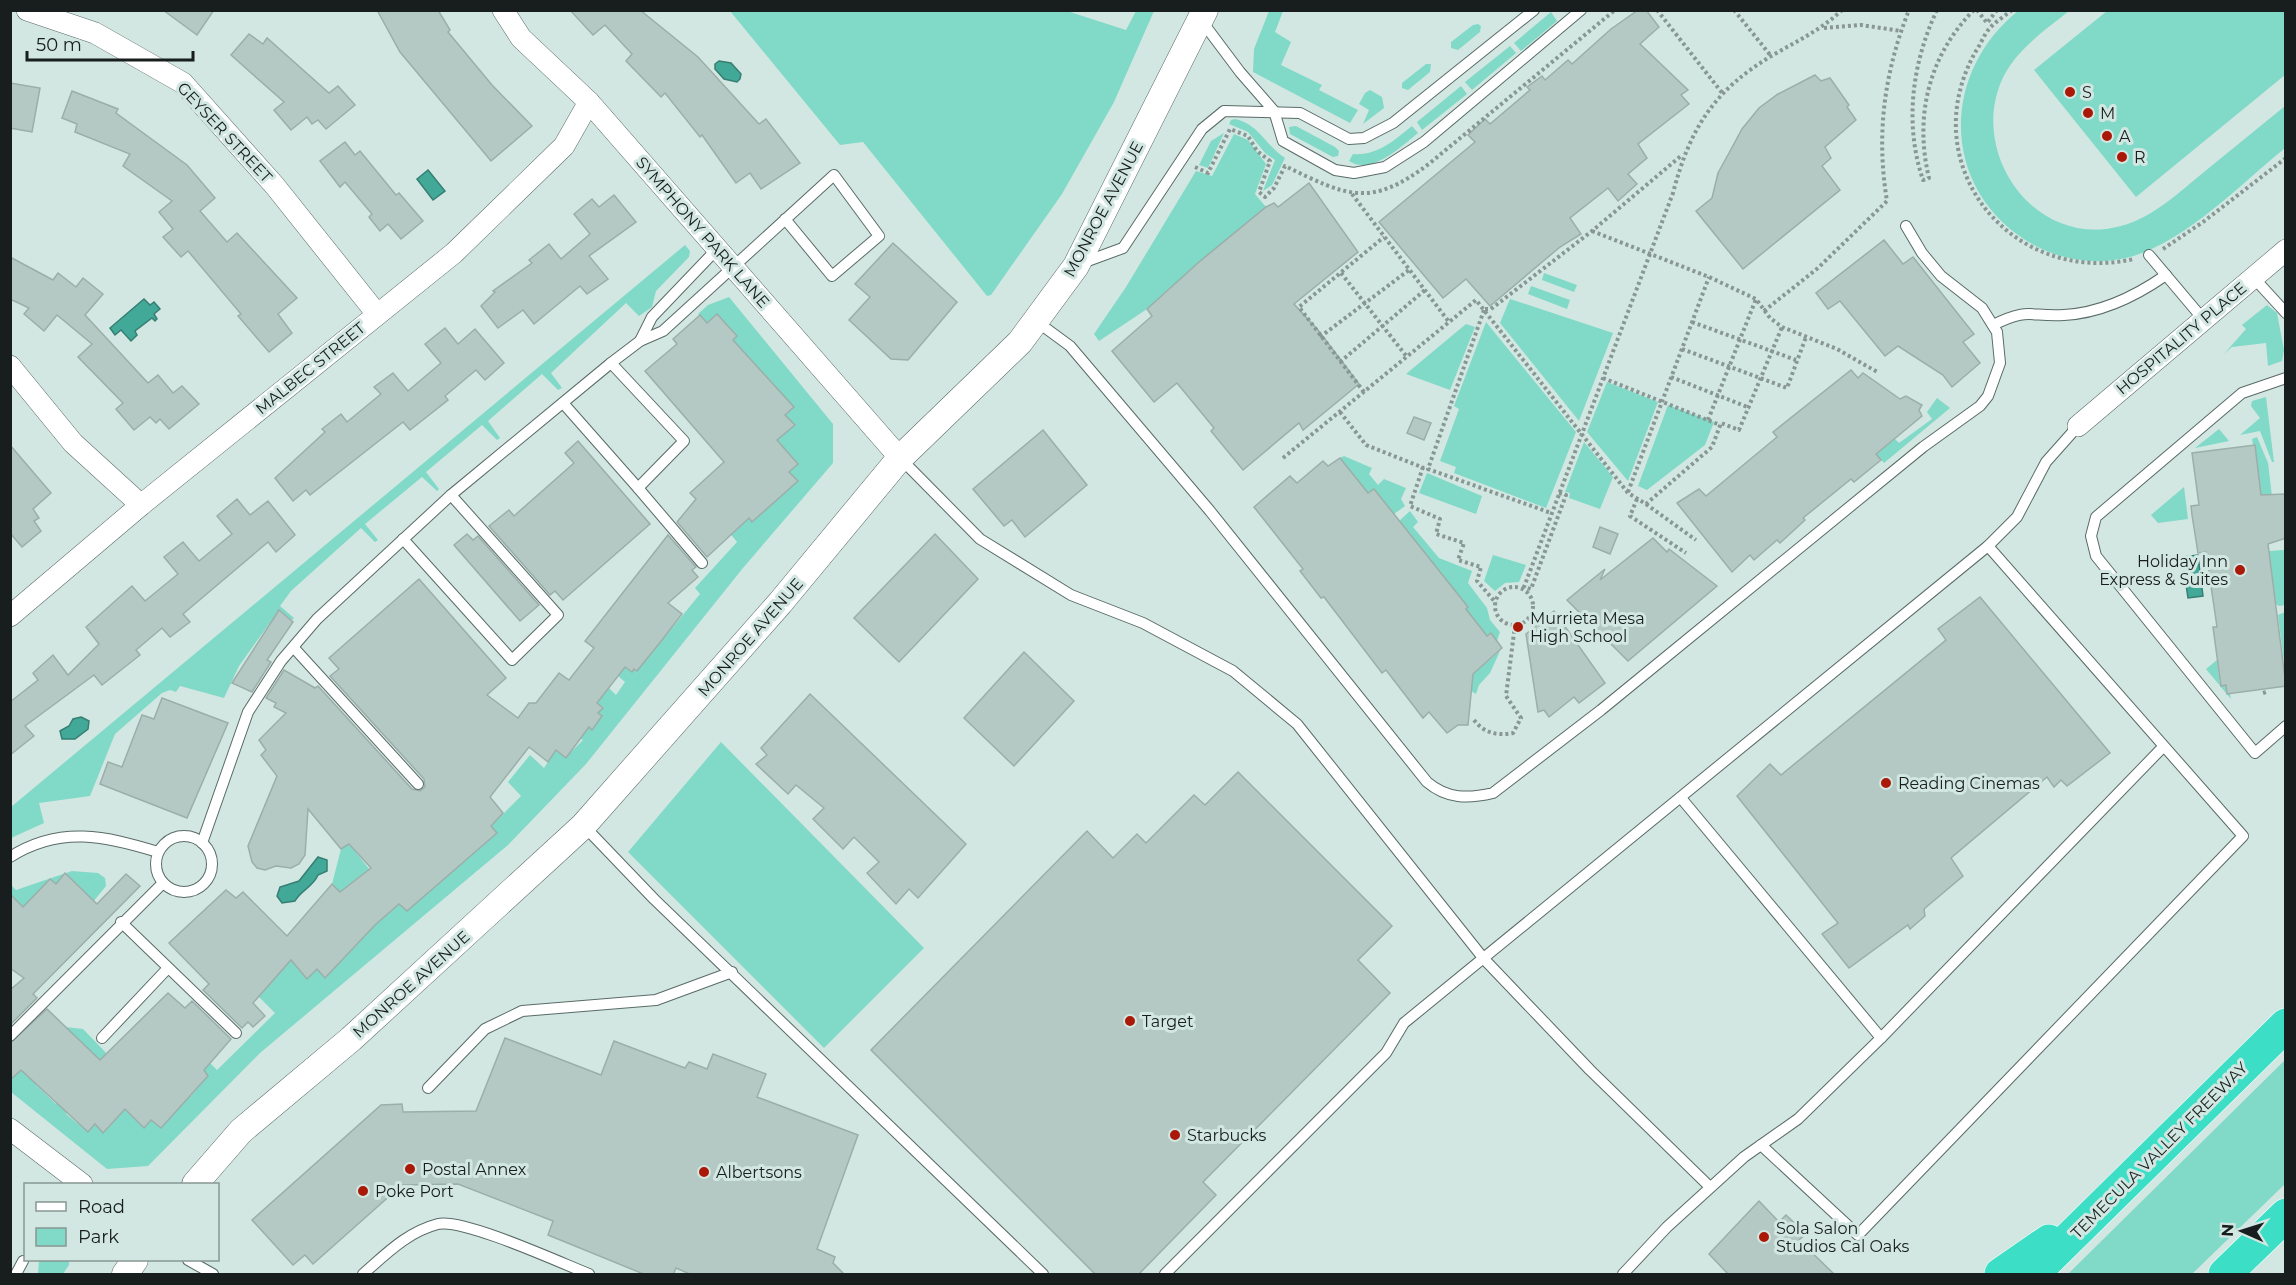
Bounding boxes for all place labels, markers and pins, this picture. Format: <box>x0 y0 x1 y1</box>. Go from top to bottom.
place label: S <box>2082 83 2092 102</box>
marker: S <box>2063 85 2077 99</box>
place label: M <box>2100 104 2115 123</box>
marker: M <box>2081 106 2095 120</box>
place label: A <box>2119 127 2131 146</box>
marker: A <box>2100 129 2114 143</box>
place label: R <box>2134 148 2146 167</box>
marker: R <box>2115 150 2129 164</box>
place label: Holiday Inn Express & Suites <box>2099 552 2228 589</box>
marker: Holiday Inn Express & Suites <box>2233 563 2247 577</box>
place label: Murrieta Mesa High School <box>1530 609 1645 646</box>
marker: Murrieta Mesa High School <box>1511 620 1525 634</box>
place label: Reading Cinemas <box>1898 774 2040 793</box>
marker: Reading Cinemas <box>1879 776 1893 790</box>
place label: Target <box>1142 1012 1194 1031</box>
marker: Target <box>1123 1014 1137 1028</box>
place label: Starbucks <box>1187 1126 1267 1145</box>
marker: Starbucks <box>1168 1128 1182 1142</box>
place label: Postal Annex <box>422 1160 527 1179</box>
marker: Postal Annex <box>403 1162 417 1176</box>
place label: Albertsons <box>716 1163 802 1182</box>
marker: Albertsons <box>697 1165 711 1179</box>
place label: Poke Port <box>375 1182 454 1201</box>
marker: Poke Port <box>356 1184 370 1198</box>
place label: Sola Salon Studios Cal Oaks <box>1776 1219 1910 1256</box>
marker: Sola Salon Studios Cal Oaks <box>1757 1230 1771 1244</box>

